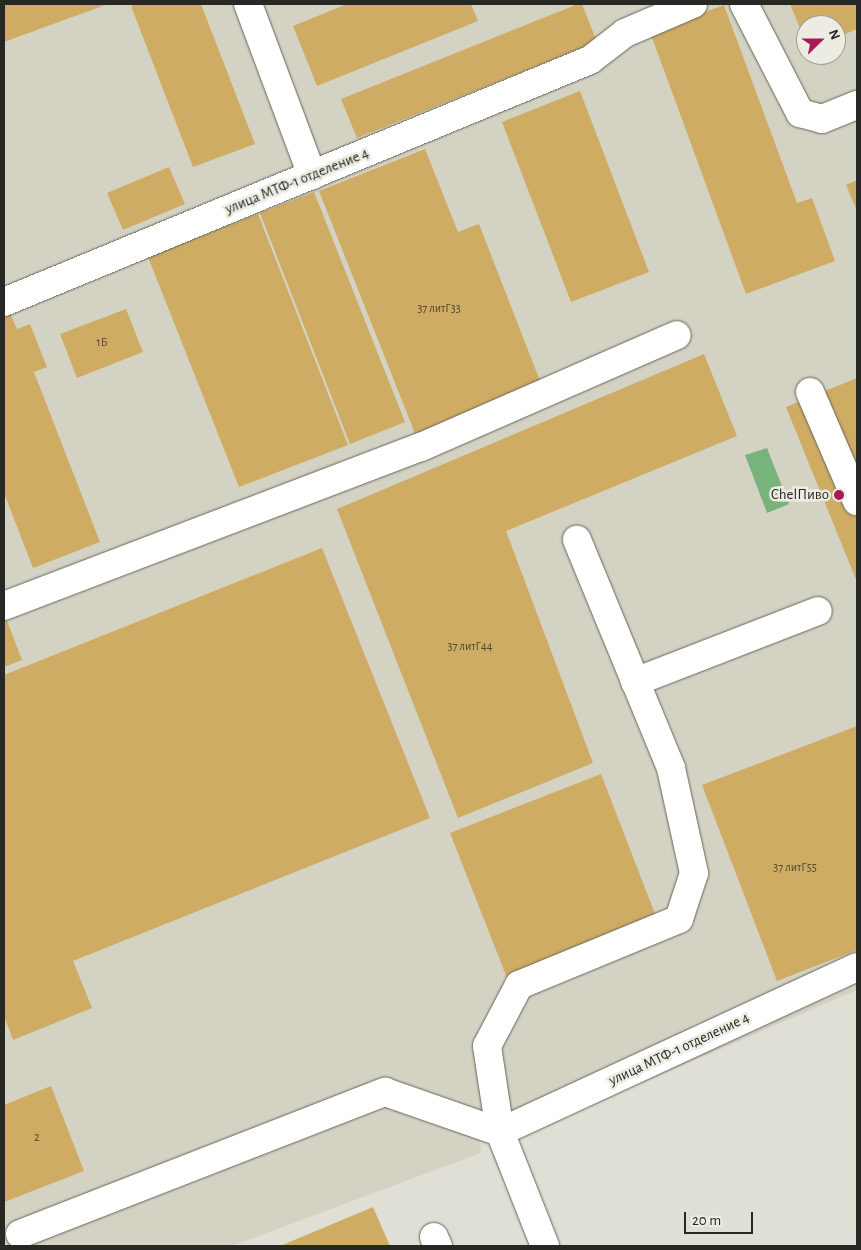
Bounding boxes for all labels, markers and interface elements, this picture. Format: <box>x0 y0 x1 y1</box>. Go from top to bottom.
north arrow <box>796 15 846 65</box>
text: N <box>826 28 842 42</box>
street label: улица МТФ-1 отделение 4 <box>223 144 371 218</box>
house number: 37 литГ33 <box>417 302 461 316</box>
house number: 1Б <box>97 336 107 350</box>
place label: ChelПиво <box>771 486 829 504</box>
marker: ChelПиво <box>833 489 845 501</box>
house number: 37 литГ44 <box>448 640 492 654</box>
house number: 37 литГ55 <box>773 861 817 875</box>
street label: улица МТФ-1 отделение 4 <box>606 1008 752 1090</box>
house number: 2 <box>34 1131 40 1145</box>
scale bar <box>686 1202 755 1234</box>
text: 20 m <box>692 1213 721 1228</box>

